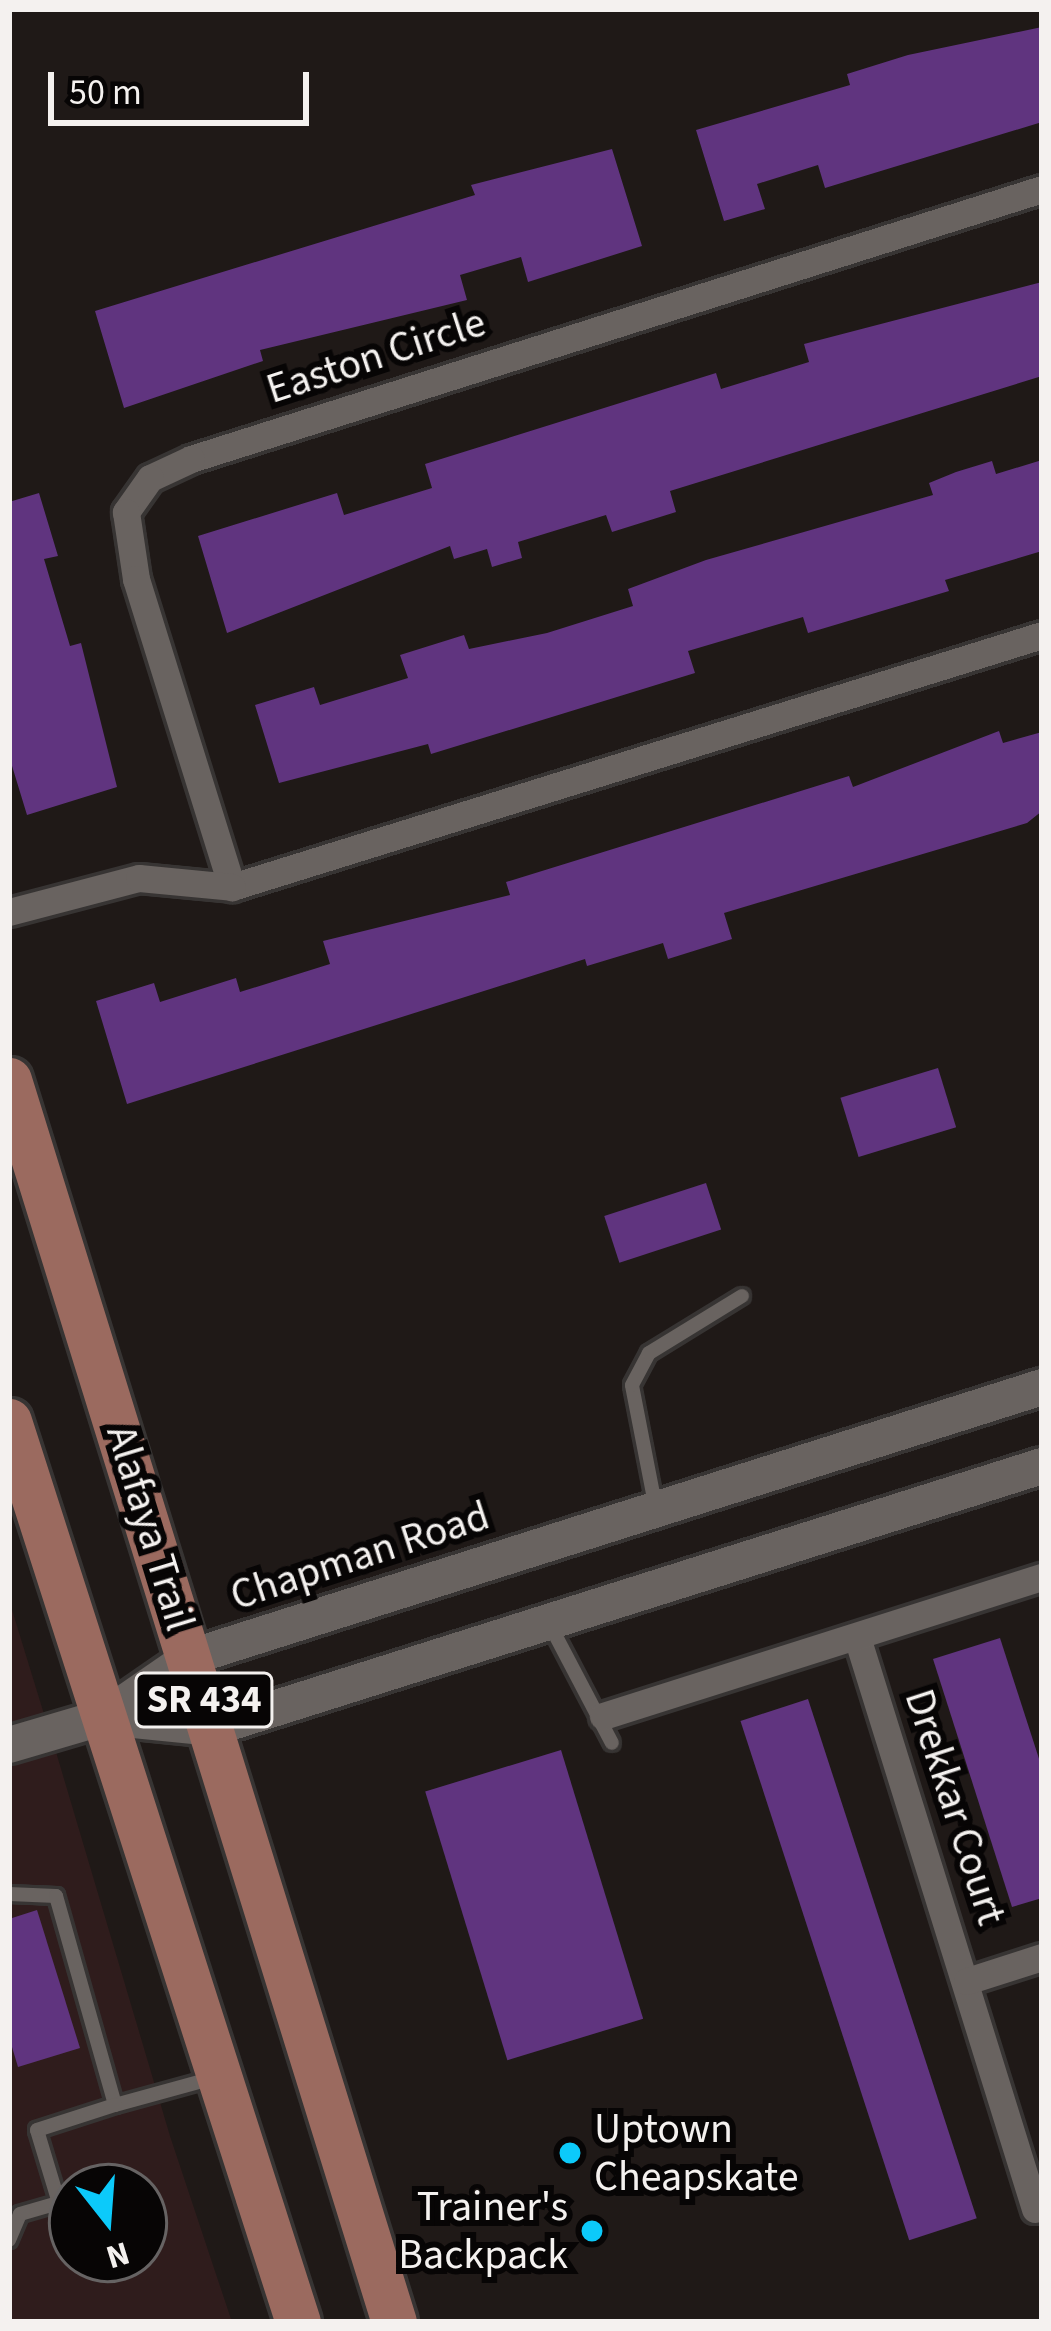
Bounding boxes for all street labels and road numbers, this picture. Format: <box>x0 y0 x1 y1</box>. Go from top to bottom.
street label: Easton Circle <box>260 297 492 415</box>
street label: Alafaya Trail <box>95 1419 205 1637</box>
street label: Chapman Road <box>224 1491 496 1621</box>
road number: SR 434 <box>132 1667 276 1733</box>
street label: Drekkar Court <box>893 1683 1017 1931</box>

